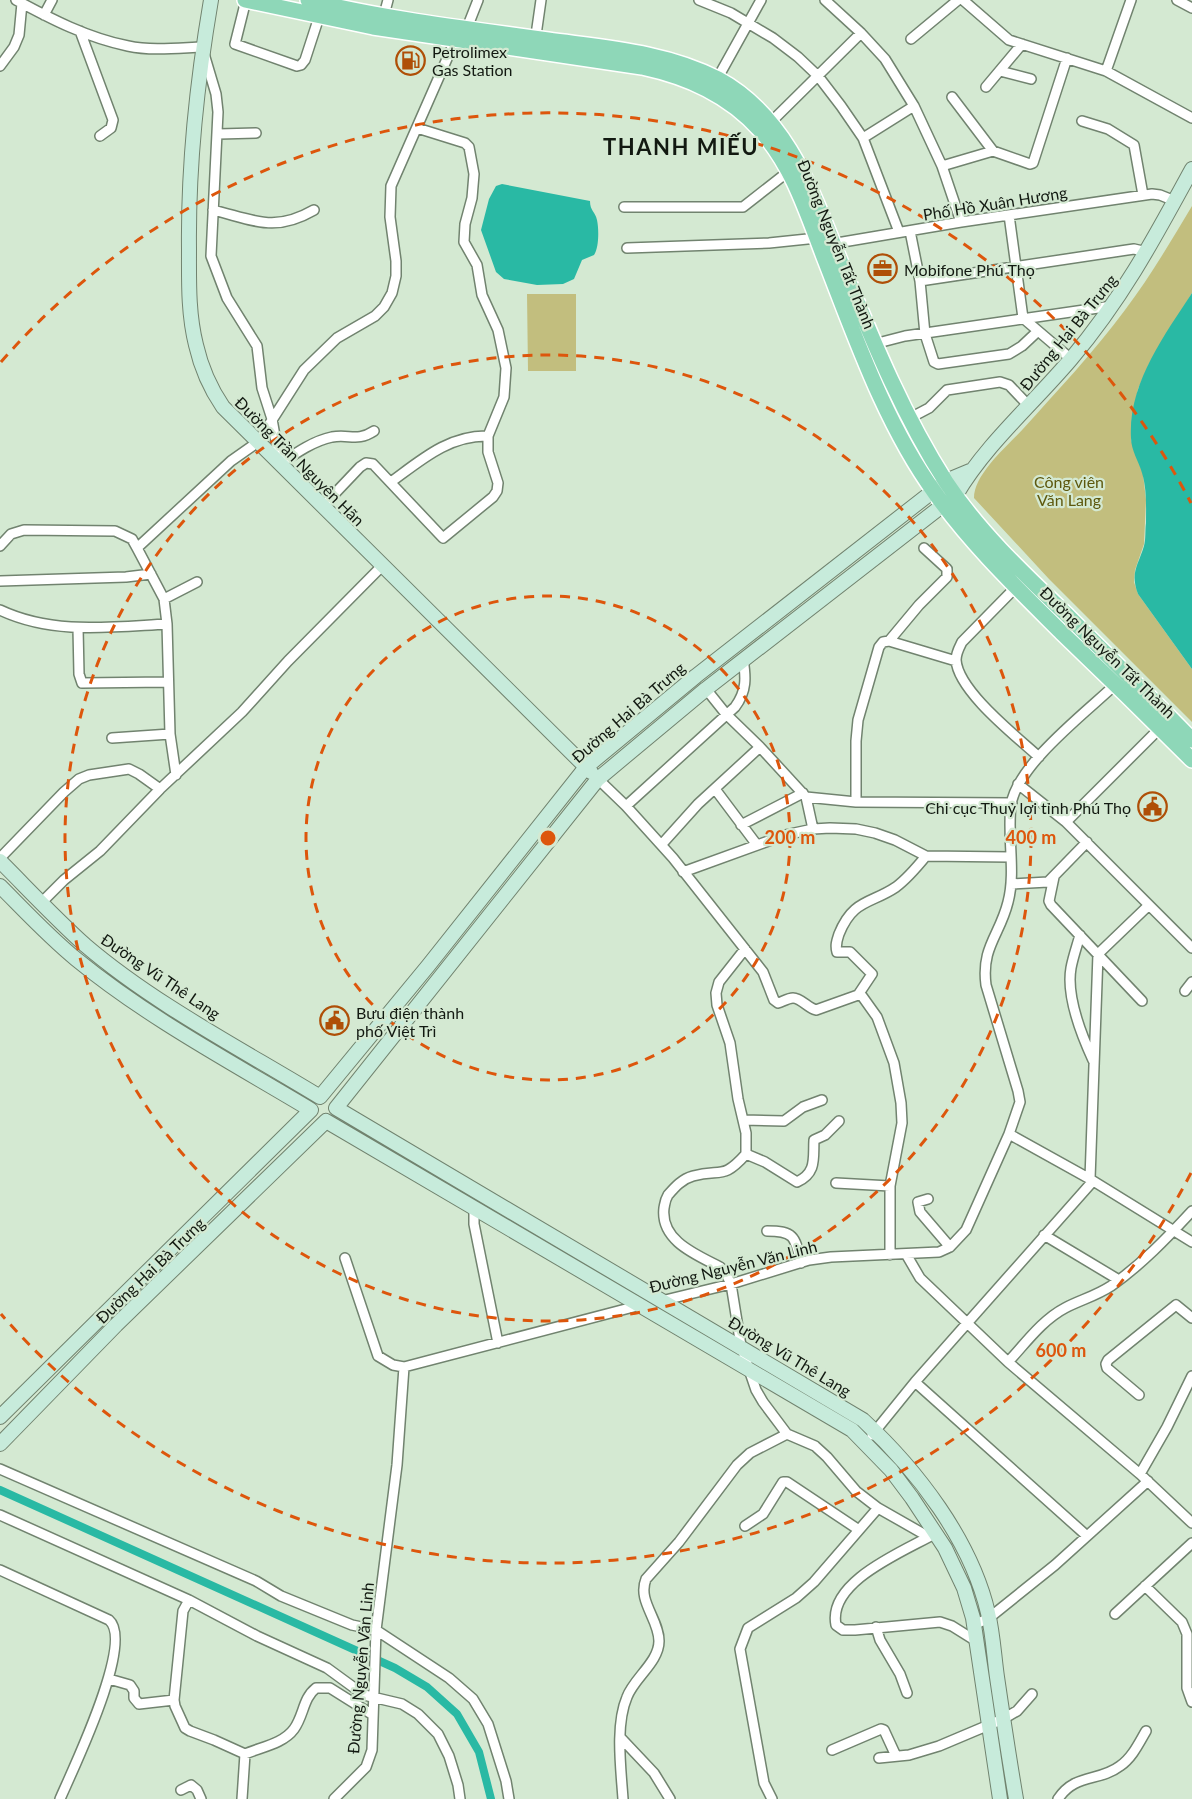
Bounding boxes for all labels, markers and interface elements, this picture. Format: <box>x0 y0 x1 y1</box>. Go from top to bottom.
place label: Petrolimex Gas Station <box>432 42 512 79</box>
fuel station icon: Petrolimex Gas Station <box>395 44 427 76</box>
district label: THANH MIẾU <box>603 132 759 160</box>
street label: Đường Nguyễn Tất Thành <box>794 157 880 331</box>
street label: Phố Hồ Xuân Hương <box>922 182 1068 224</box>
office icon: Mobifone Phú Thọ <box>867 253 899 285</box>
place label: Mobifone Phú Thọ <box>904 260 1035 279</box>
street label: Đường Hai Bà Trưng <box>1015 270 1121 394</box>
street label: Đường Trần Nguyên Hãn <box>231 392 369 530</box>
park label: Công viên Văn Lang <box>1034 472 1104 509</box>
street label: Đường Nguyễn Tất Thành <box>1036 582 1180 722</box>
street label: Đường Hai Bà Trưng <box>567 658 689 766</box>
public building icon: Chi cục Thuỷ lợi tỉnh Phú Thọ <box>1136 791 1168 823</box>
place label: Chi cục Thuỷ lợi tỉnh Phú Thọ <box>925 798 1131 817</box>
text: 200 m <box>765 826 815 848</box>
text: 400 m <box>1006 826 1056 848</box>
centre of rings <box>538 828 558 848</box>
street label: Đường Vũ Thê Lang <box>98 929 224 1023</box>
place label: Bưu điện thành phố Việt Trì <box>356 1003 464 1040</box>
public building icon: Bưu điện thành phố Việt Trì <box>319 1005 351 1037</box>
street label: Đường Hai Bà Trưng <box>92 1213 208 1327</box>
street label: Đường Nguyễn Văn Linh <box>647 1236 819 1296</box>
street label: Đường Vũ Thê Lang <box>725 1312 855 1400</box>
text: 600 m <box>1036 1339 1086 1361</box>
street label: Đường Nguyễn Văn Linh <box>343 1581 377 1755</box>

